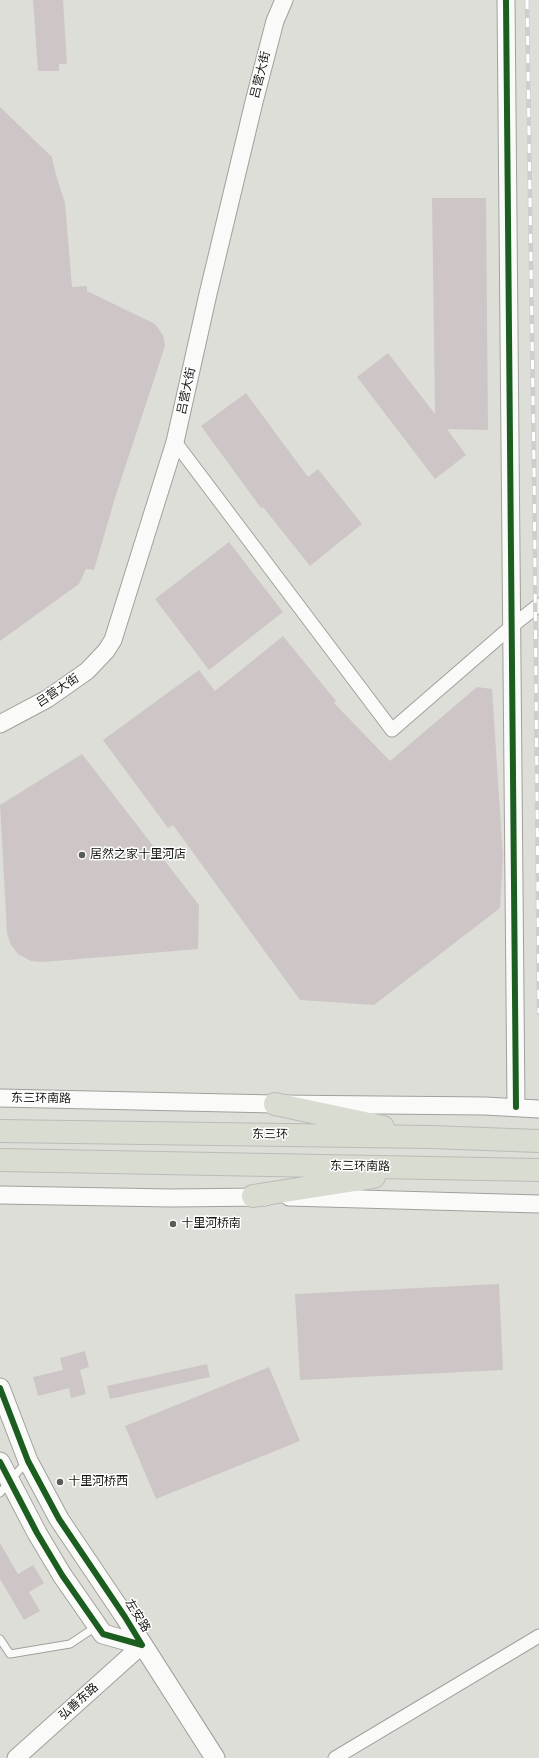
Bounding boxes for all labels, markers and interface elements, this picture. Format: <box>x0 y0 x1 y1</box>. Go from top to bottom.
street label: 吕营大街 <box>248 50 274 100</box>
street label: 吕营大街 <box>175 366 199 416</box>
street label: 吕营大街 <box>34 672 82 710</box>
place label: 居然之家十里河店 <box>90 848 186 862</box>
marker: 居然之家十里河店 <box>77 850 87 860</box>
street label: 东三环南路 <box>11 1091 71 1107</box>
street label: 东三环 <box>252 1127 288 1143</box>
street label: 东三环南路 <box>330 1159 390 1175</box>
place label: 十里河桥南 <box>181 1217 241 1231</box>
marker: 十里河桥南 <box>168 1219 178 1229</box>
place label: 十里河桥西 <box>68 1475 128 1489</box>
marker: 十里河桥西 <box>55 1477 65 1487</box>
street label: 左安路 <box>121 1597 153 1635</box>
street label: 弘善东路 <box>56 1681 102 1723</box>

